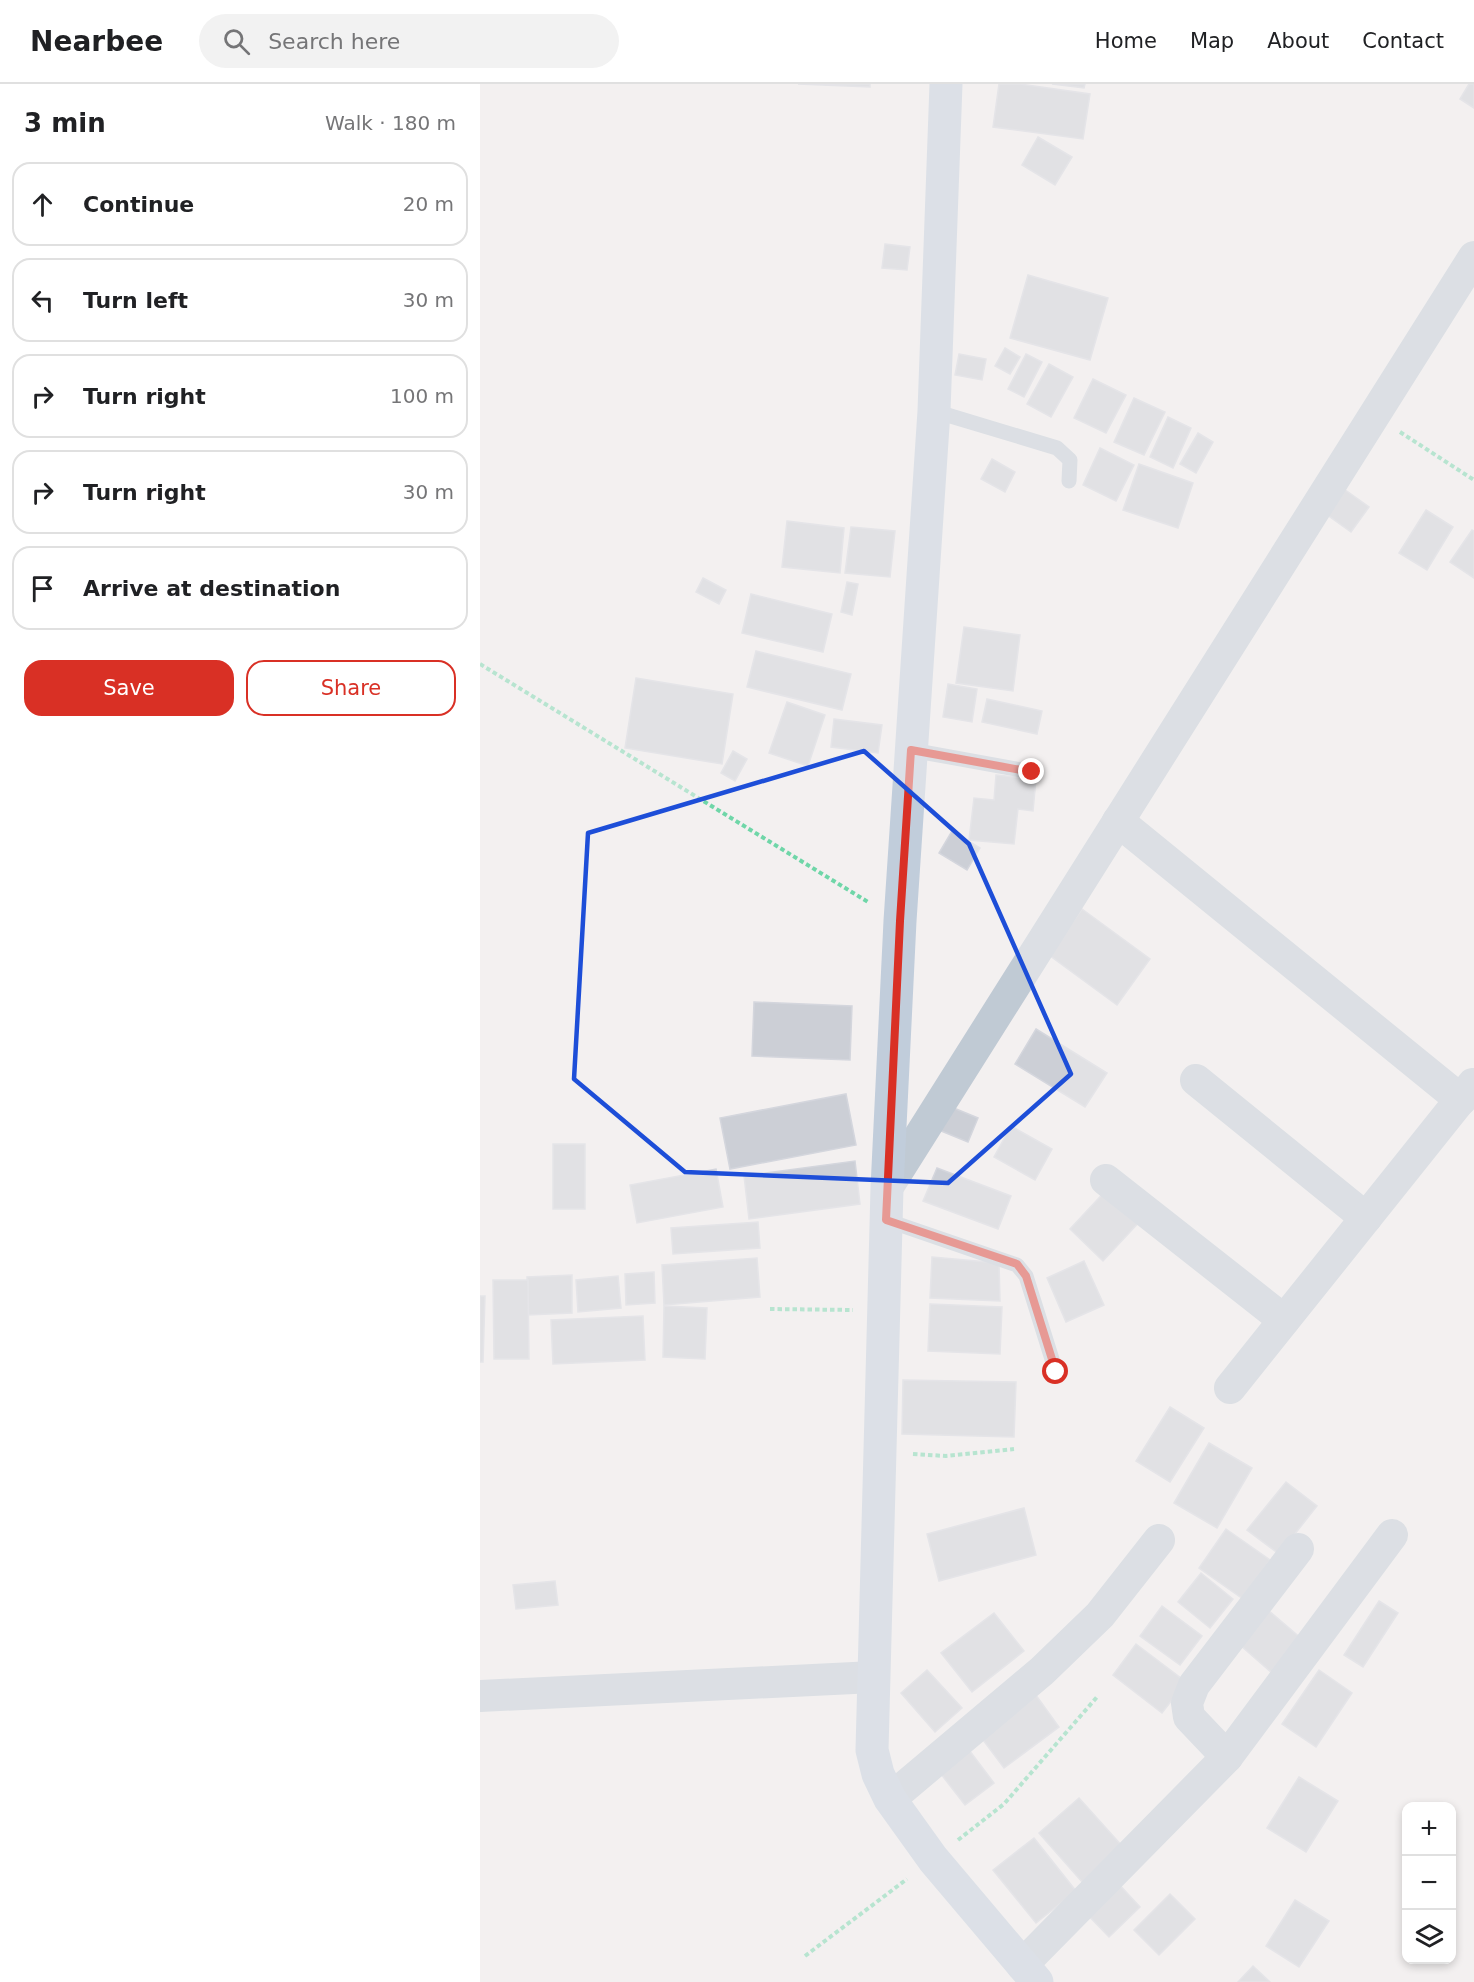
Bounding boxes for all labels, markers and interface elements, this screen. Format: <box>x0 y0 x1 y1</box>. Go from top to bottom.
search box <box>199 14 619 68</box>
text: Nearbee <box>30 25 163 58</box>
icon: search <box>220 25 253 58</box>
text: Search here <box>268 29 400 54</box>
text: Home <box>1095 29 1157 53</box>
text: Map <box>1190 29 1234 53</box>
text: About <box>1267 29 1329 53</box>
text: Contact <box>1362 29 1444 53</box>
text: 3 min <box>24 108 106 138</box>
text: Walk · 180 m <box>325 111 456 135</box>
icon: ahead <box>26 188 59 221</box>
text: Continue <box>83 192 194 217</box>
text: 20 m <box>403 192 454 216</box>
icon: left <box>26 284 59 317</box>
text: Turn left <box>83 288 188 313</box>
text: 30 m <box>403 288 454 312</box>
icon: right <box>26 380 59 413</box>
text: Turn right <box>83 384 206 409</box>
text: 100 m <box>390 384 454 408</box>
icon: right <box>26 476 59 509</box>
text: Turn right <box>83 480 206 505</box>
text: 30 m <box>403 480 454 504</box>
icon: arrive <box>26 572 59 605</box>
text: Arrive at destination <box>83 576 340 601</box>
button: Save <box>24 660 234 716</box>
button: Share <box>246 660 456 716</box>
route end <box>1018 758 1044 784</box>
route start <box>1042 1358 1068 1384</box>
map controls <box>1402 1802 1456 1964</box>
button: + <box>1402 1802 1456 1856</box>
button: − <box>1402 1856 1456 1910</box>
button: layers <box>1402 1910 1456 1964</box>

